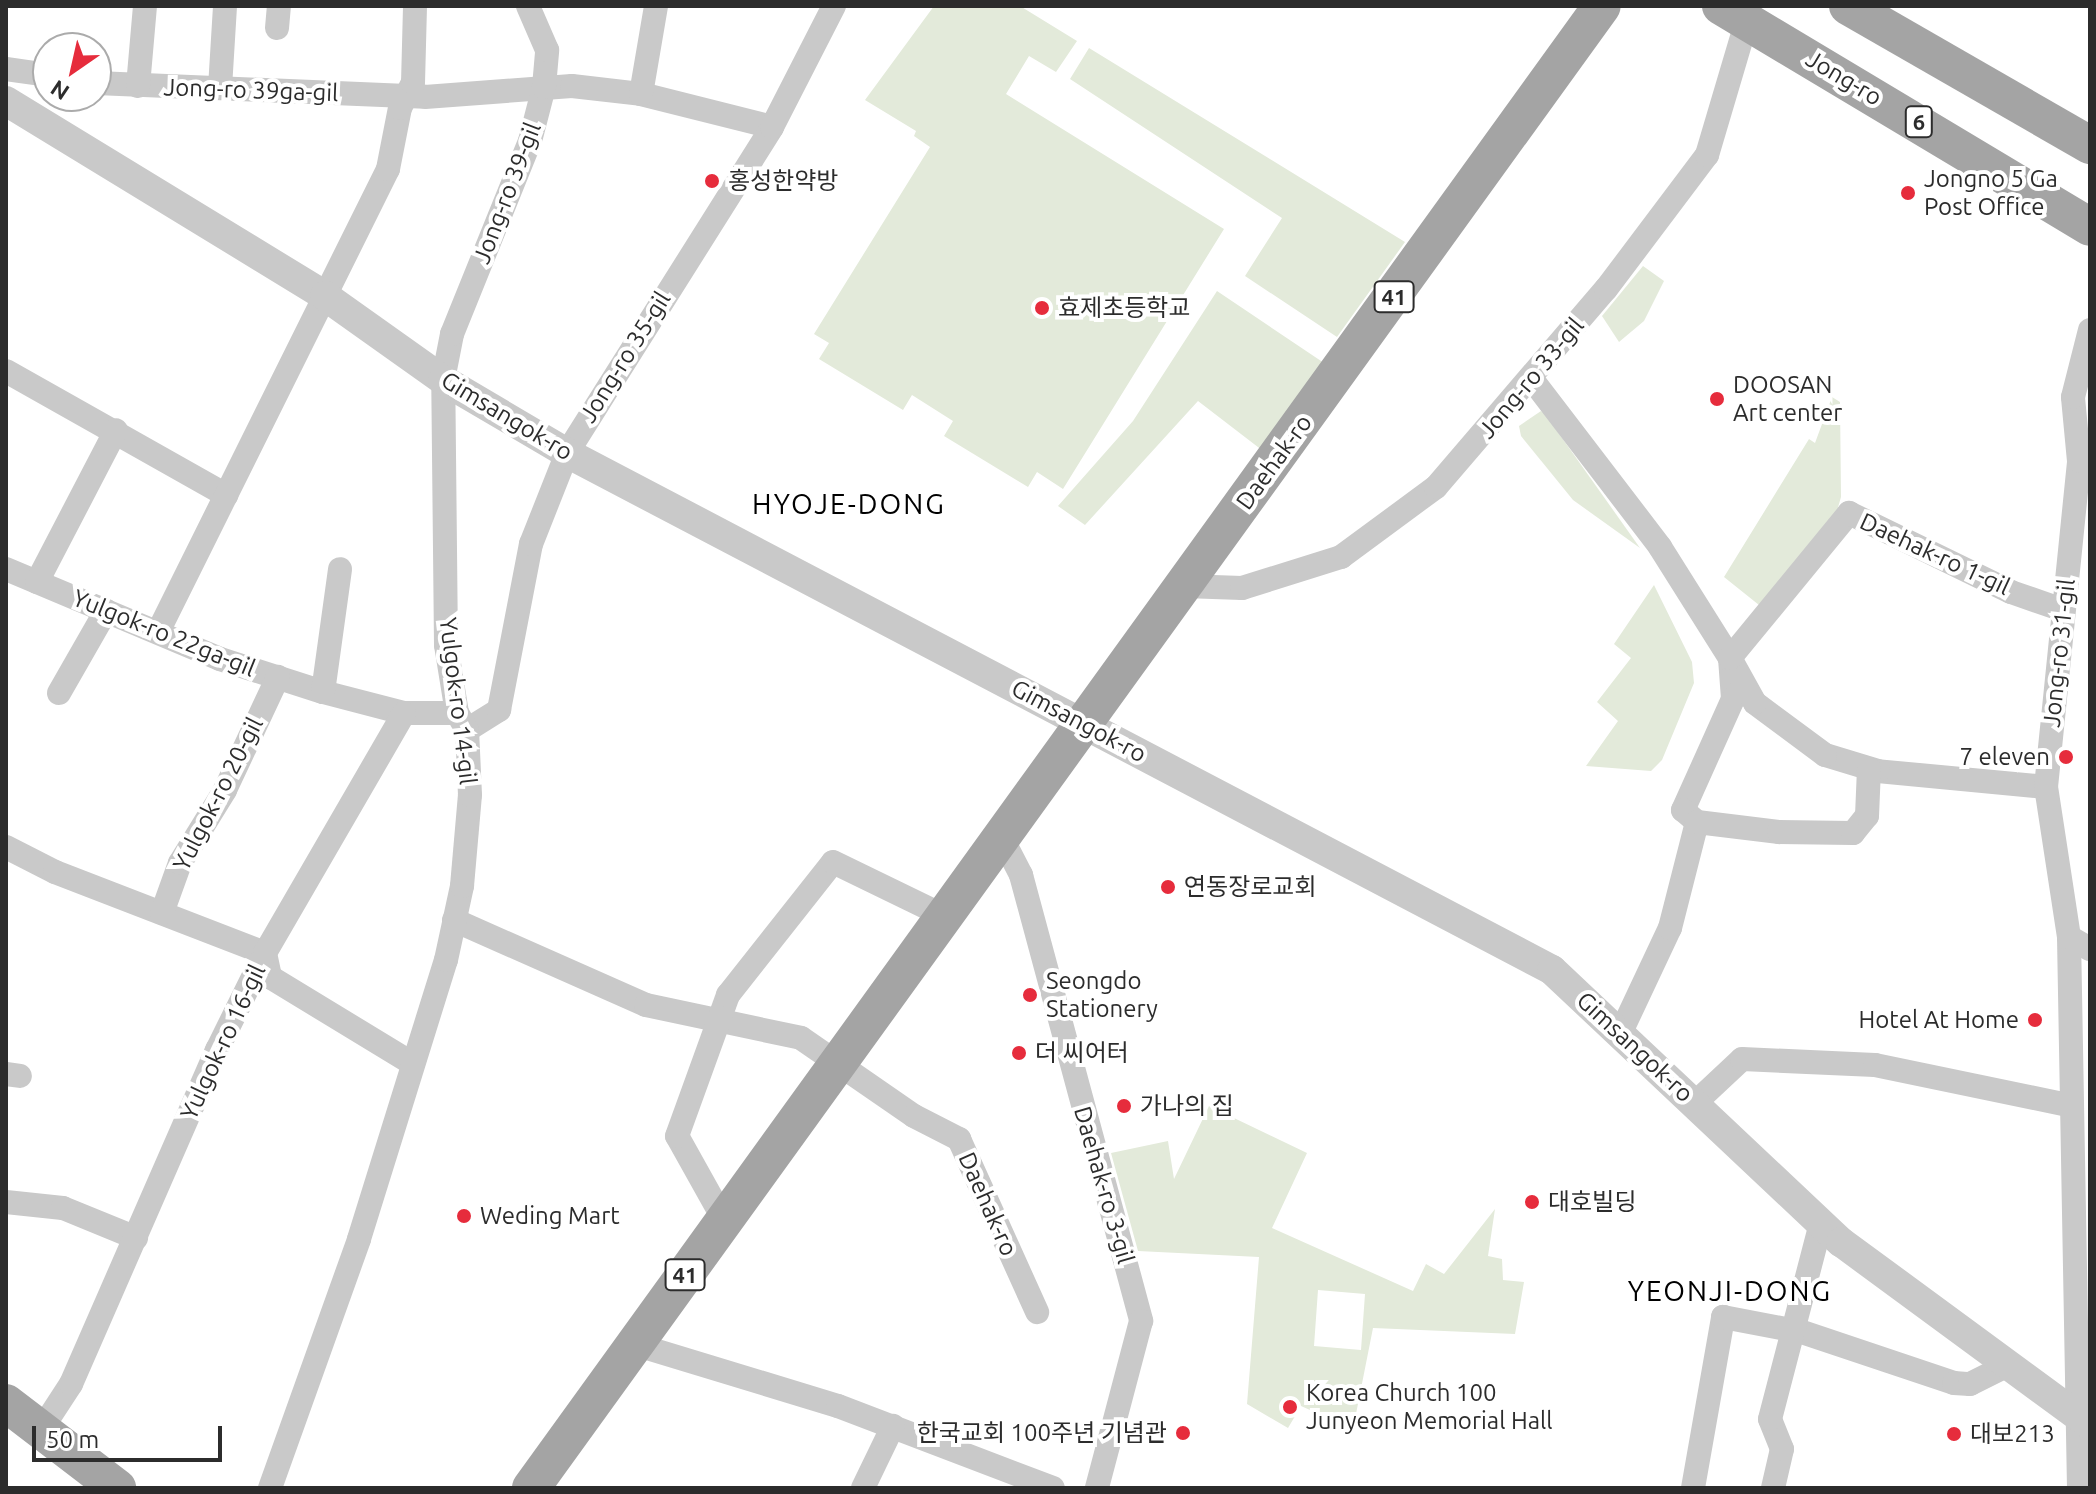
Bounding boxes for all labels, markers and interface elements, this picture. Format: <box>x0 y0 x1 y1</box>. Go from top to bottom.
north arrow <box>32 32 112 112</box>
street label: Jong-ro <box>1801 44 1887 112</box>
street label: Jong-ro 39ga-gil <box>163 73 339 107</box>
text: N <box>46 76 73 106</box>
road number: 6 <box>1903 104 1935 140</box>
street label: Jong-ro 39-gil <box>467 118 547 268</box>
place label: Jongno 5 Ga Post Office <box>1924 165 2058 221</box>
place label: 홍성한약방 <box>728 167 838 195</box>
marker: 홍성한약방 <box>703 172 721 190</box>
marker: Jongno 5 Ga Post Office <box>1899 184 1917 202</box>
road number: 41 <box>1372 279 1416 315</box>
street label: Jong-ro 35-gil <box>573 286 677 428</box>
place label: 효제초등학교 <box>1058 294 1190 322</box>
marker: 효제초등학교 <box>1033 299 1051 317</box>
street label: Jong-ro 33-gil <box>1472 312 1590 444</box>
street label: Gimsangok-ro <box>436 365 578 467</box>
place label: DOOSAN Art center <box>1733 371 1842 427</box>
marker: DOOSAN Art center <box>1708 390 1726 408</box>
street label: Daehak-ro <box>1230 409 1318 515</box>
district label: HYOJE-DONG <box>752 487 946 521</box>
street label: Daehak-ro 1-gil <box>1855 507 2015 601</box>
street label: Jong-ro 31-gil <box>2037 577 2081 729</box>
street label: Yulgok-ro 22ga-gil <box>68 583 260 683</box>
street label: Yulgok-ro 14-gil <box>433 616 483 786</box>
street label: Gimsangok-ro <box>1007 673 1151 769</box>
street label: Yulgok-ro 20-gil <box>167 712 269 876</box>
place label: 7 eleven <box>1960 743 2050 771</box>
marker: 7 eleven <box>2057 748 2075 766</box>
place label: 연동장로교회 <box>1184 873 1316 901</box>
marker: 연동장로교회 <box>1159 878 1177 896</box>
street label: Yulgok-ro 16-gil <box>174 960 272 1124</box>
place label: Seongdo Stationery <box>1046 967 1158 1023</box>
marker: Seongdo Stationery <box>1021 986 1039 1004</box>
street label: Gimsangok-ro <box>1571 986 1699 1108</box>
place label: Hotel At Home <box>1859 1006 2019 1034</box>
marker: Hotel At Home <box>2026 1011 2044 1029</box>
place label: 더 씨어터 <box>1035 1039 1129 1067</box>
marker: 더 씨어터 <box>1010 1044 1028 1062</box>
place label: 가나의 집 <box>1140 1092 1234 1120</box>
marker: 가나의 집 <box>1115 1097 1133 1115</box>
street label: Daehak-ro 3-gil <box>1068 1103 1140 1267</box>
street label: Daehak-ro <box>952 1148 1024 1260</box>
place label: 대호빌딩 <box>1548 1188 1636 1216</box>
marker: 대호빌딩 <box>1523 1193 1541 1211</box>
place label: Weding Mart <box>480 1202 620 1230</box>
marker: Weding Mart <box>455 1207 473 1225</box>
road number: 41 <box>663 1257 707 1293</box>
district label: YEONJI-DONG <box>1628 1274 1832 1308</box>
place label: Korea Church 100 Junyeon Memorial Hall <box>1306 1379 1553 1435</box>
marker: Korea Church 100 Junyeon Memorial Hall <box>1281 1398 1299 1416</box>
scale bar <box>36 1410 226 1460</box>
place label: 한국교회 100주년 기념관 <box>917 1419 1167 1447</box>
place label: 대보213 <box>1970 1420 2055 1448</box>
marker: 한국교회 100주년 기념관 <box>1174 1424 1192 1442</box>
marker: 대보213 <box>1945 1425 1963 1443</box>
text: 50 m <box>46 1426 99 1453</box>

